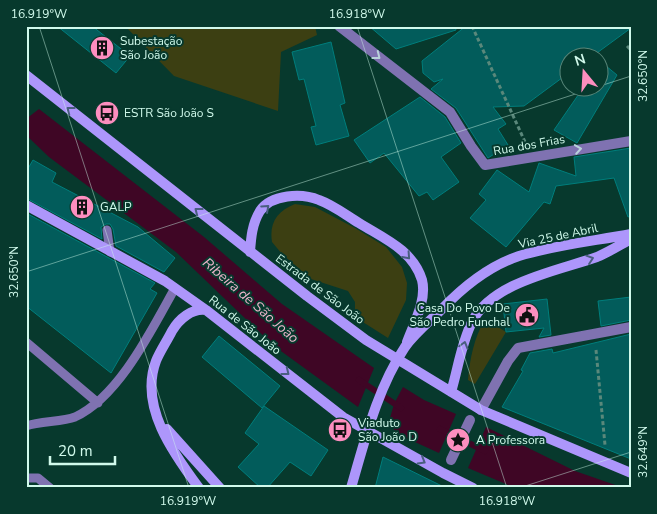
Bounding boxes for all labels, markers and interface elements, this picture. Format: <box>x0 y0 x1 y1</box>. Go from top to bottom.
text: 16.919°W <box>11 6 67 22</box>
text: 16.918°W <box>329 6 385 22</box>
place label: Subestação São João <box>120 33 183 63</box>
building icon: Subestação São João <box>89 35 115 61</box>
north arrow <box>560 48 610 98</box>
text: N <box>572 49 588 71</box>
one-way arrow <box>372 50 381 59</box>
text: 32.650°N <box>635 50 651 102</box>
bus stop icon: ESTR São João S <box>94 100 120 126</box>
place label: ESTR São João S <box>124 105 214 121</box>
one-way arrow <box>67 108 76 116</box>
street label: Rua dos Frias <box>492 131 566 159</box>
one-way arrow <box>575 144 583 155</box>
building icon: GALP <box>69 194 95 220</box>
place label: GALP <box>100 199 132 215</box>
one-way arrow <box>260 204 269 213</box>
one-way arrow <box>195 208 204 216</box>
street label: Via 25 de Abril <box>516 220 600 252</box>
text: 32.650°N <box>6 246 22 298</box>
street label: Estrada de São João <box>272 250 368 328</box>
one-way arrow <box>401 250 410 259</box>
water label: Ribeira de São João <box>199 253 303 348</box>
one-way arrow <box>586 255 594 265</box>
street label: Rua de São João <box>205 292 285 359</box>
place label: Casa Do Povo De São Pedro Funchal <box>410 300 510 330</box>
public building icon: Casa Do Povo De São Pedro Funchal <box>514 302 540 328</box>
one-way arrow <box>458 341 468 349</box>
one-way arrow <box>280 367 289 375</box>
place label: Viaduto São João D <box>357 415 417 445</box>
bus stop icon: Viaduto São João D <box>327 417 353 443</box>
text: 32.649°N <box>635 426 651 478</box>
place icon: A Professora <box>445 427 471 453</box>
place label: A Professora <box>476 432 545 448</box>
scale bar <box>50 434 115 466</box>
text: 20 m <box>58 441 93 461</box>
one-way arrow <box>416 455 425 465</box>
text: 16.919°W <box>160 493 216 509</box>
text: 16.918°W <box>479 493 535 509</box>

